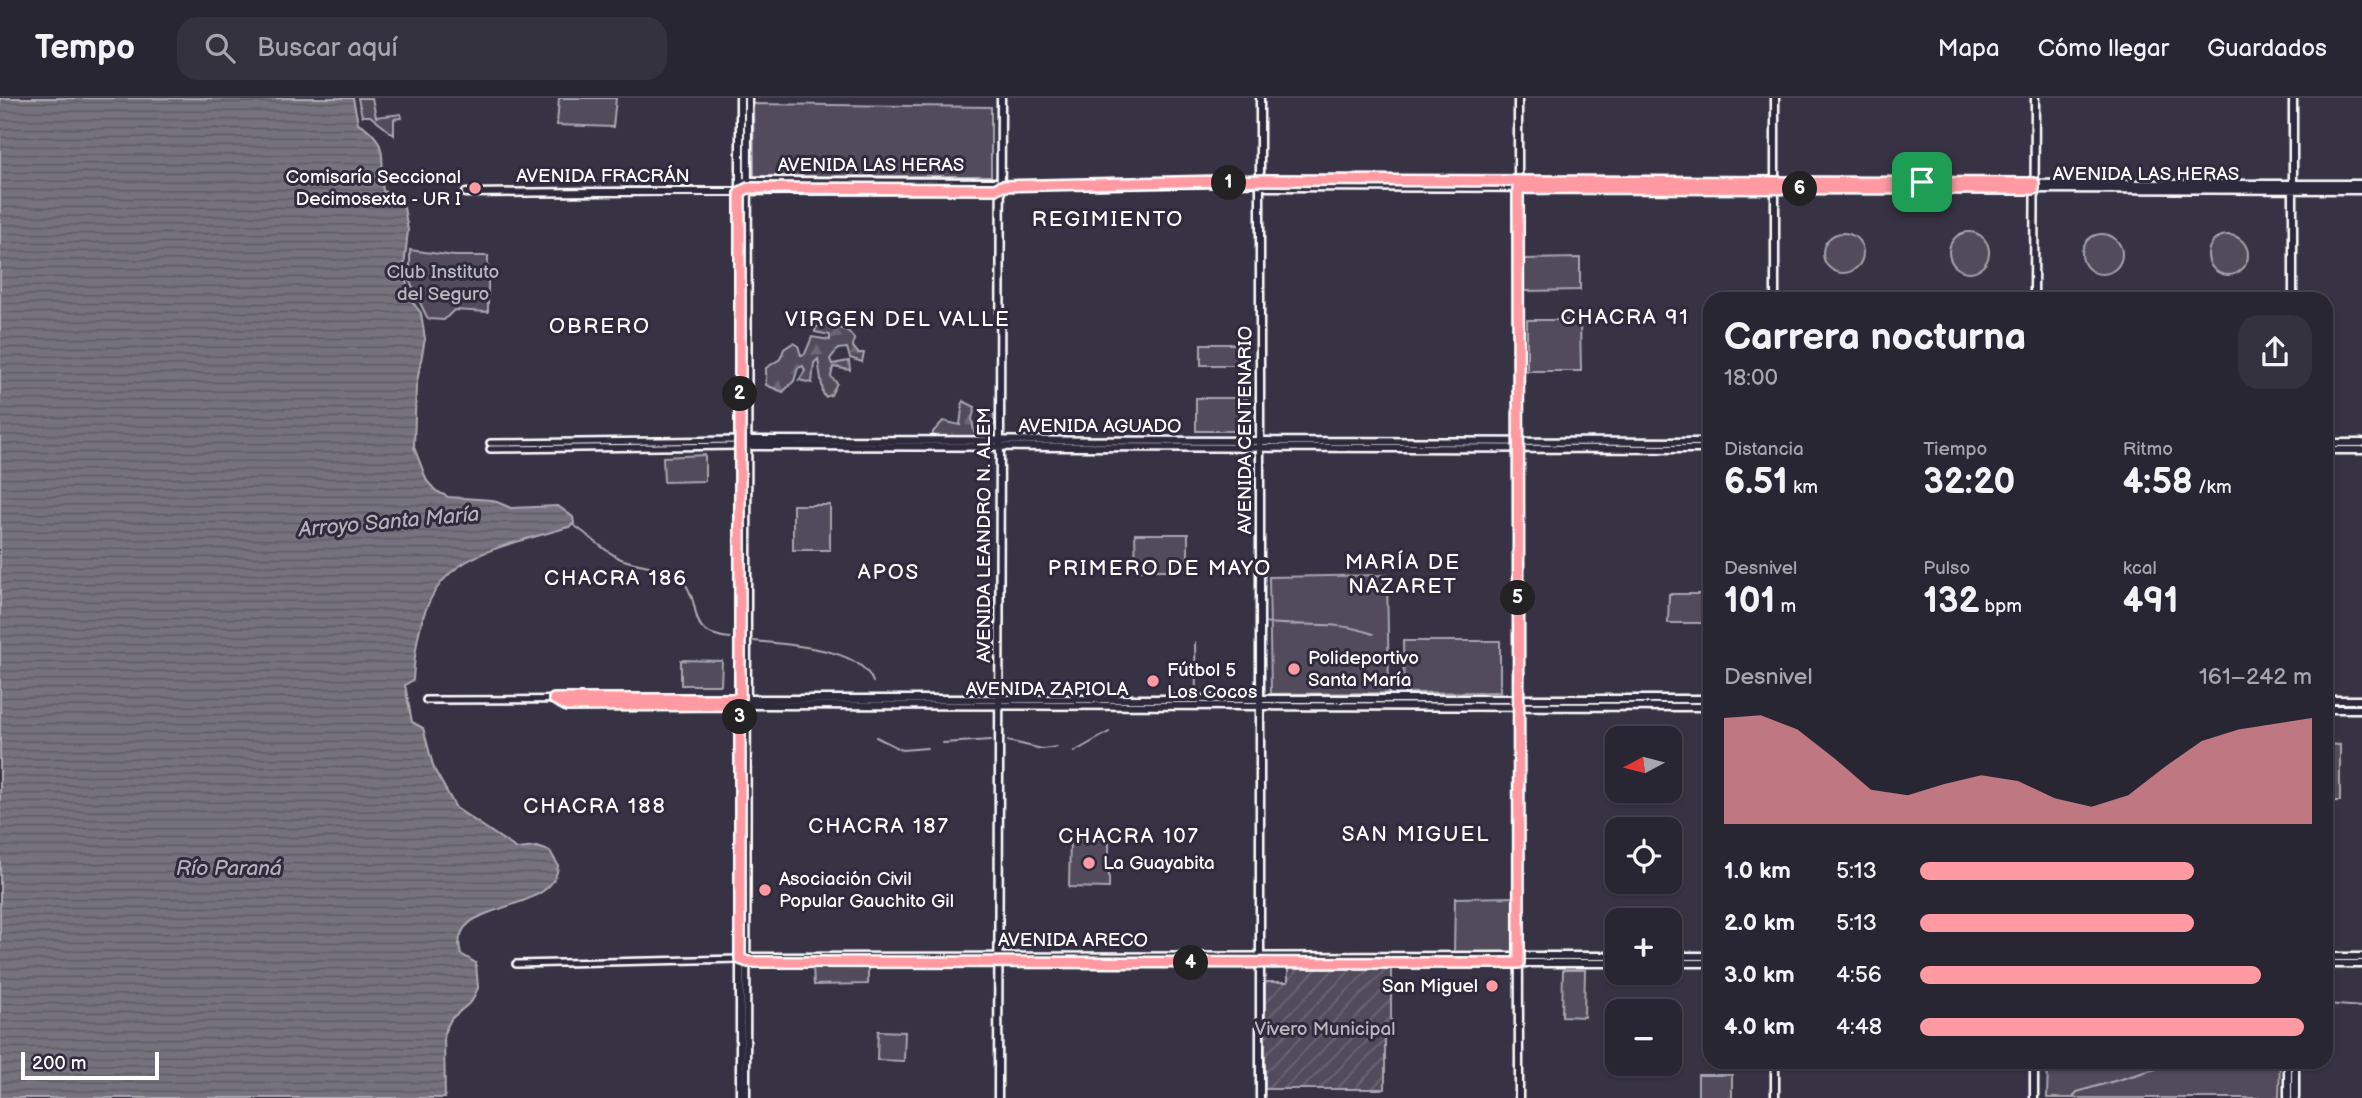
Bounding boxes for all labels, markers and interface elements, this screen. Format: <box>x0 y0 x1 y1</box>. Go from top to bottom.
search box <box>177 17 667 80</box>
text: Tempo <box>35 28 135 68</box>
icon: search <box>201 29 239 67</box>
text: Buscar aquí <box>257 33 398 64</box>
text: Mapa <box>1938 34 2000 63</box>
text: Cómo llegar <box>2038 34 2169 63</box>
text: Guardados <box>2207 34 2327 63</box>
pin <box>1892 152 1952 212</box>
street label: AVENIDA LAS HERAS <box>778 154 964 177</box>
icon: arrive <box>1903 163 1941 201</box>
street label: AVENIDA LAS HERAS <box>2053 163 2239 186</box>
street label: AVENIDA FRACRÁN <box>516 164 690 188</box>
place label: Comisaría Seccional Decimosexta - UR I <box>286 166 461 211</box>
pin: 1 <box>1212 166 1246 200</box>
text: 1 <box>1225 171 1233 194</box>
pin: 6 <box>1783 172 1818 206</box>
text: 6 <box>1794 177 1805 200</box>
marker: Comisaría Seccional Decimosexta - UR I <box>467 180 483 196</box>
district label: REGIMIENTO <box>1032 207 1184 232</box>
park label: Club Instituto del Seguro <box>387 261 499 306</box>
district label: CHACRA 91 <box>1560 305 1690 330</box>
district label: VIRGEN DEL VALLE <box>785 307 1011 332</box>
district label: OBRERO <box>549 314 651 339</box>
text: Carrera nocturna <box>1724 315 2026 360</box>
button: share <box>2238 315 2312 389</box>
street label: AVENIDA CENTENARIO <box>1234 326 1257 534</box>
text: 18:00 <box>1724 364 1778 392</box>
pin: 2 <box>722 376 758 412</box>
text: 2 <box>734 382 745 405</box>
street label: AVENIDA LEANDRO N. ALEM <box>973 407 996 663</box>
street label: AVENIDA AGUADO <box>1019 415 1181 438</box>
text: Distancia <box>1724 438 1804 461</box>
text: Tiempo <box>1923 438 1987 461</box>
text: Ritmo <box>2123 438 2173 461</box>
text: 6.51 <box>1724 461 1788 504</box>
text: 32:20 <box>1923 461 2015 504</box>
text: 4:58 <box>2123 461 2193 504</box>
text: km <box>1788 476 1818 499</box>
text: /km <box>2193 476 2232 499</box>
water label: Arroyo Santa María <box>297 502 480 542</box>
district label: MARÍA DE NAZARET <box>1345 550 1461 599</box>
district label: PRIMERO DE MAYO <box>1048 556 1272 581</box>
text: Desnivel <box>1724 557 1797 580</box>
text: Pulso <box>1923 557 1970 580</box>
text: kcal <box>2123 557 2157 580</box>
district label: APOS <box>858 560 920 585</box>
district label: CHACRA 186 <box>544 566 688 591</box>
pin: 5 <box>1500 580 1536 616</box>
text: 101 <box>1724 580 1775 623</box>
text: 132 <box>1923 580 1979 623</box>
text: 491 <box>2123 580 2179 623</box>
text: 5 <box>1512 586 1523 609</box>
text: m <box>1775 595 1796 618</box>
text: bpm <box>1979 595 2022 618</box>
place label: Polideportivo Santa María <box>1308 647 1419 692</box>
place label: Fútbol 5 Los Cocos <box>1167 659 1257 704</box>
marker: Polideportivo Santa María <box>1286 661 1302 677</box>
text: Desnivel <box>1724 663 1813 691</box>
text: 161–242 m <box>2199 663 2312 691</box>
marker: Fútbol 5 Los Cocos <box>1145 673 1161 689</box>
street label: AVENIDA ZAPIOLA <box>966 678 1129 701</box>
pin: 3 <box>722 700 758 734</box>
text: 3 <box>734 705 745 728</box>
north arrow <box>1605 726 1682 803</box>
map controls <box>1605 726 1682 1076</box>
district label: CHACRA 188 <box>523 794 667 819</box>
district label: CHACRA 187 <box>808 814 950 839</box>
button: locate <box>1605 817 1682 894</box>
district label: SAN MIGUEL <box>1342 822 1490 847</box>
district label: CHACRA 107 <box>1058 824 1200 849</box>
place label: La Guayabita <box>1103 852 1215 875</box>
marker: La Guayabita <box>1081 855 1097 871</box>
water label: Río Paraná <box>176 856 282 881</box>
text: 1.0 km <box>1724 857 1791 885</box>
text: 5:13 <box>1836 857 1877 885</box>
place label: Asociación Civil Popular Gauchito Gil <box>779 868 954 913</box>
marker: Asociación Civil Popular Gauchito Gil <box>757 882 773 898</box>
button: + <box>1605 908 1682 985</box>
text: 2.0 km <box>1724 909 1795 937</box>
text: 5:13 <box>1836 909 1877 937</box>
street label: AVENIDA ARECO <box>998 929 1148 952</box>
pin: 4 <box>1174 946 1208 980</box>
text: 4 <box>1185 951 1196 974</box>
text: 3.0 km <box>1724 961 1795 989</box>
text: 4:56 <box>1836 961 1882 989</box>
place label: San Miguel <box>1382 975 1478 998</box>
marker: San Miguel <box>1484 978 1500 994</box>
button: − <box>1605 999 1682 1076</box>
text: 4.0 km <box>1724 1013 1795 1041</box>
text: 4:48 <box>1836 1013 1882 1041</box>
park label: Vivero Municipal <box>1255 1018 1395 1041</box>
scale bar <box>21 1049 159 1081</box>
text: 200 m <box>32 1052 86 1075</box>

